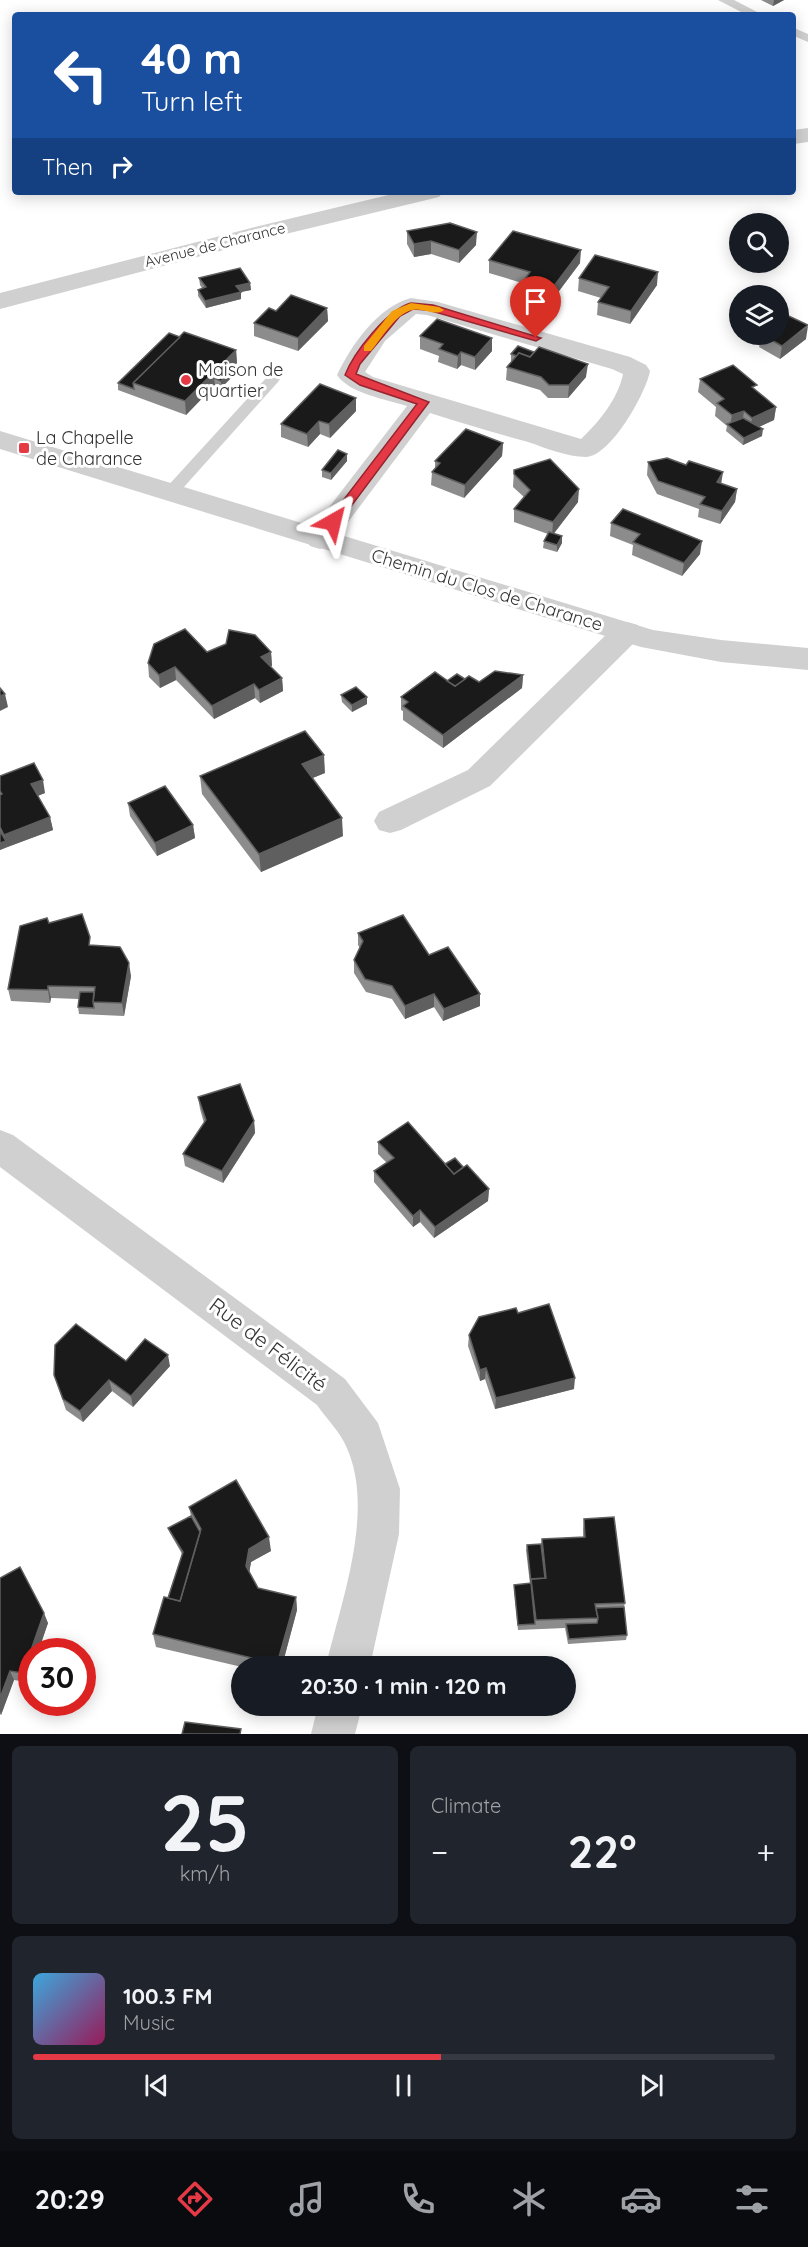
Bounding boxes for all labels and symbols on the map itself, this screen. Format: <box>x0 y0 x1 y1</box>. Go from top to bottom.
street label: Avenue de Charance <box>143 218 287 271</box>
pin <box>510 276 561 338</box>
place label: Maison de quartier <box>198 358 283 402</box>
marker: Maison de quartier <box>179 373 193 387</box>
place label: La Chapelle de Charance <box>36 426 142 470</box>
marker: La Chapelle de Charance <box>17 441 31 455</box>
position arrow <box>301 490 365 554</box>
street label: Chemin du Clos de Charance <box>369 543 605 636</box>
street label: Rue de Félicité <box>205 1291 333 1397</box>
speed limit sign: 30 <box>18 1638 96 1716</box>

